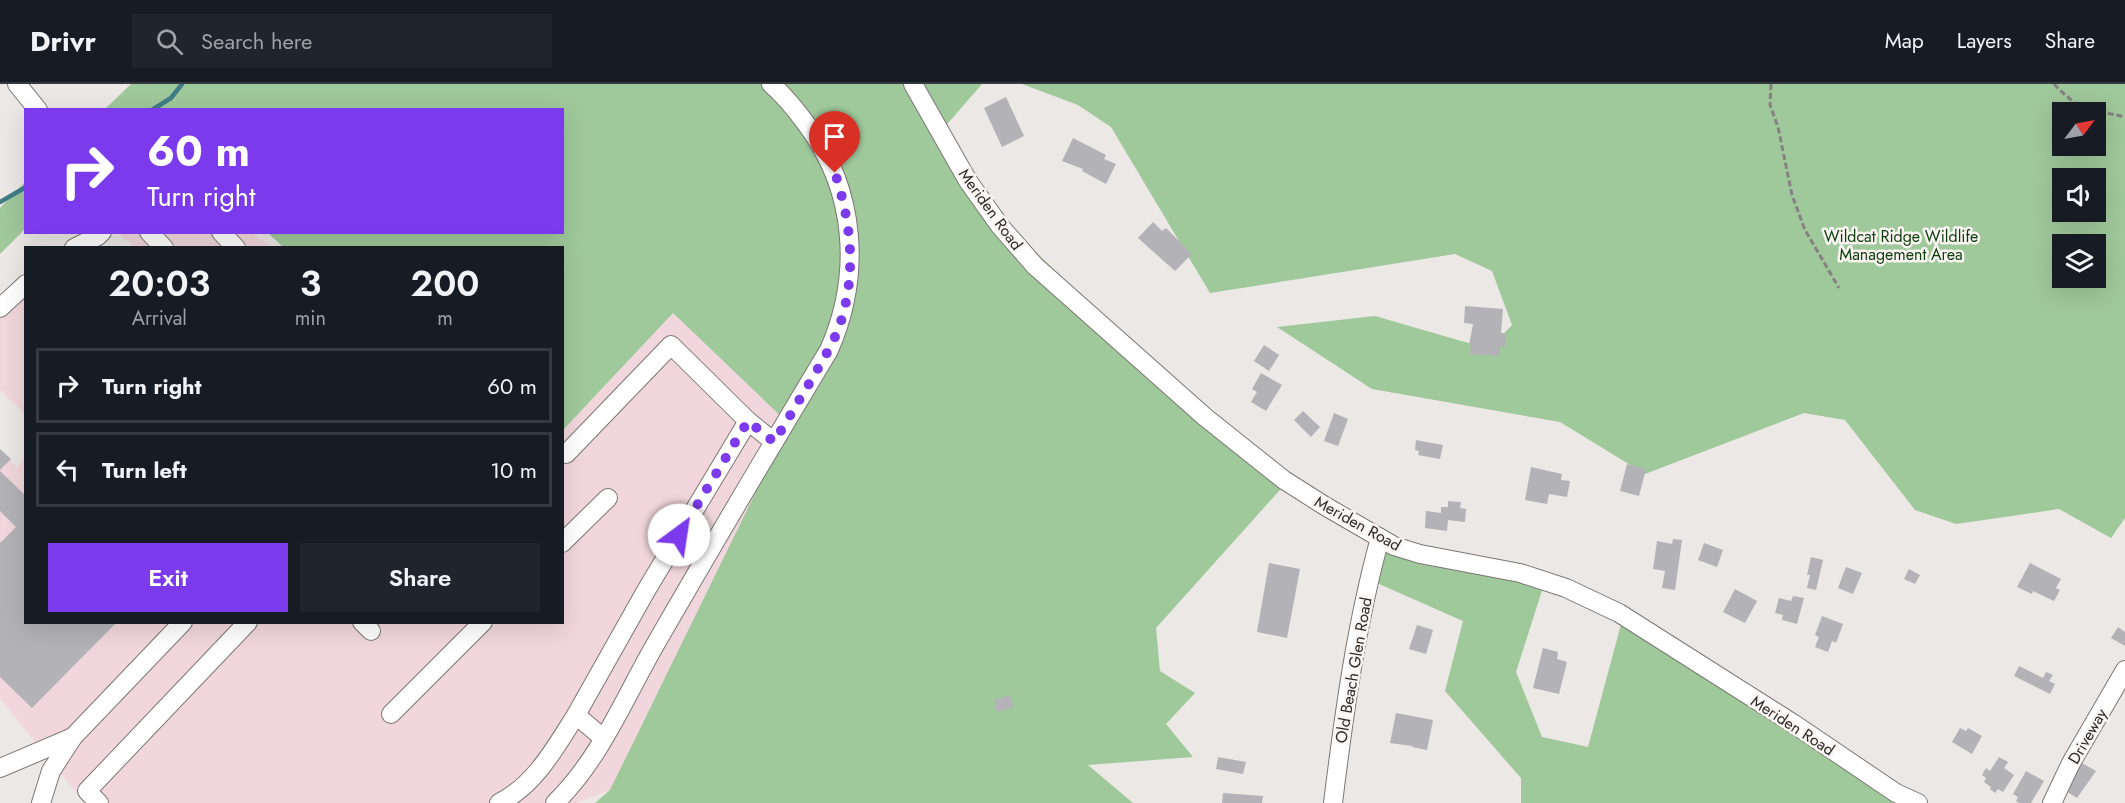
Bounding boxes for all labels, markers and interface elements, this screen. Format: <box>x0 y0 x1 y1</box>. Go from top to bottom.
search box <box>132 14 552 68</box>
text: Drivr <box>30 21 96 62</box>
icon: search <box>153 25 186 58</box>
text: Search here <box>201 25 312 57</box>
text: Map <box>1885 26 1924 56</box>
text: Layers <box>1957 26 2012 56</box>
text: Share <box>2045 26 2095 56</box>
north arrow <box>2052 102 2106 156</box>
map controls <box>2052 102 2106 288</box>
pin <box>809 111 860 173</box>
icon: arrive <box>818 120 851 153</box>
text: 60 m <box>147 121 250 182</box>
icon: right <box>48 132 126 210</box>
street label: Meriden Road <box>953 164 1028 255</box>
button: sound <box>2052 168 2106 222</box>
text: Turn right <box>147 177 255 216</box>
park label: Wildcat Ridge Wildlife Management Area <box>1824 225 1978 266</box>
button: layers <box>2052 234 2106 288</box>
text: 20:03 <box>108 257 210 309</box>
text: 3 <box>300 257 321 309</box>
text: 200 <box>411 257 480 309</box>
text: Arrival <box>132 304 187 333</box>
text: min <box>295 304 326 333</box>
text: m <box>437 304 453 333</box>
icon: right <box>51 369 84 402</box>
text: Turn right <box>102 370 202 402</box>
text: 60 m <box>487 370 537 402</box>
icon: left <box>51 453 84 486</box>
text: Turn left <box>102 454 187 486</box>
text: 10 m <box>490 454 537 486</box>
street label: Meriden Road <box>1310 490 1405 557</box>
position arrow <box>647 503 711 567</box>
button: Exit <box>48 543 288 612</box>
button: Share <box>300 543 540 612</box>
street label: Old Beach Glen Road <box>1329 595 1378 745</box>
street label: Meriden Road <box>1746 690 1839 761</box>
street label: Driveway <box>2062 703 2113 768</box>

